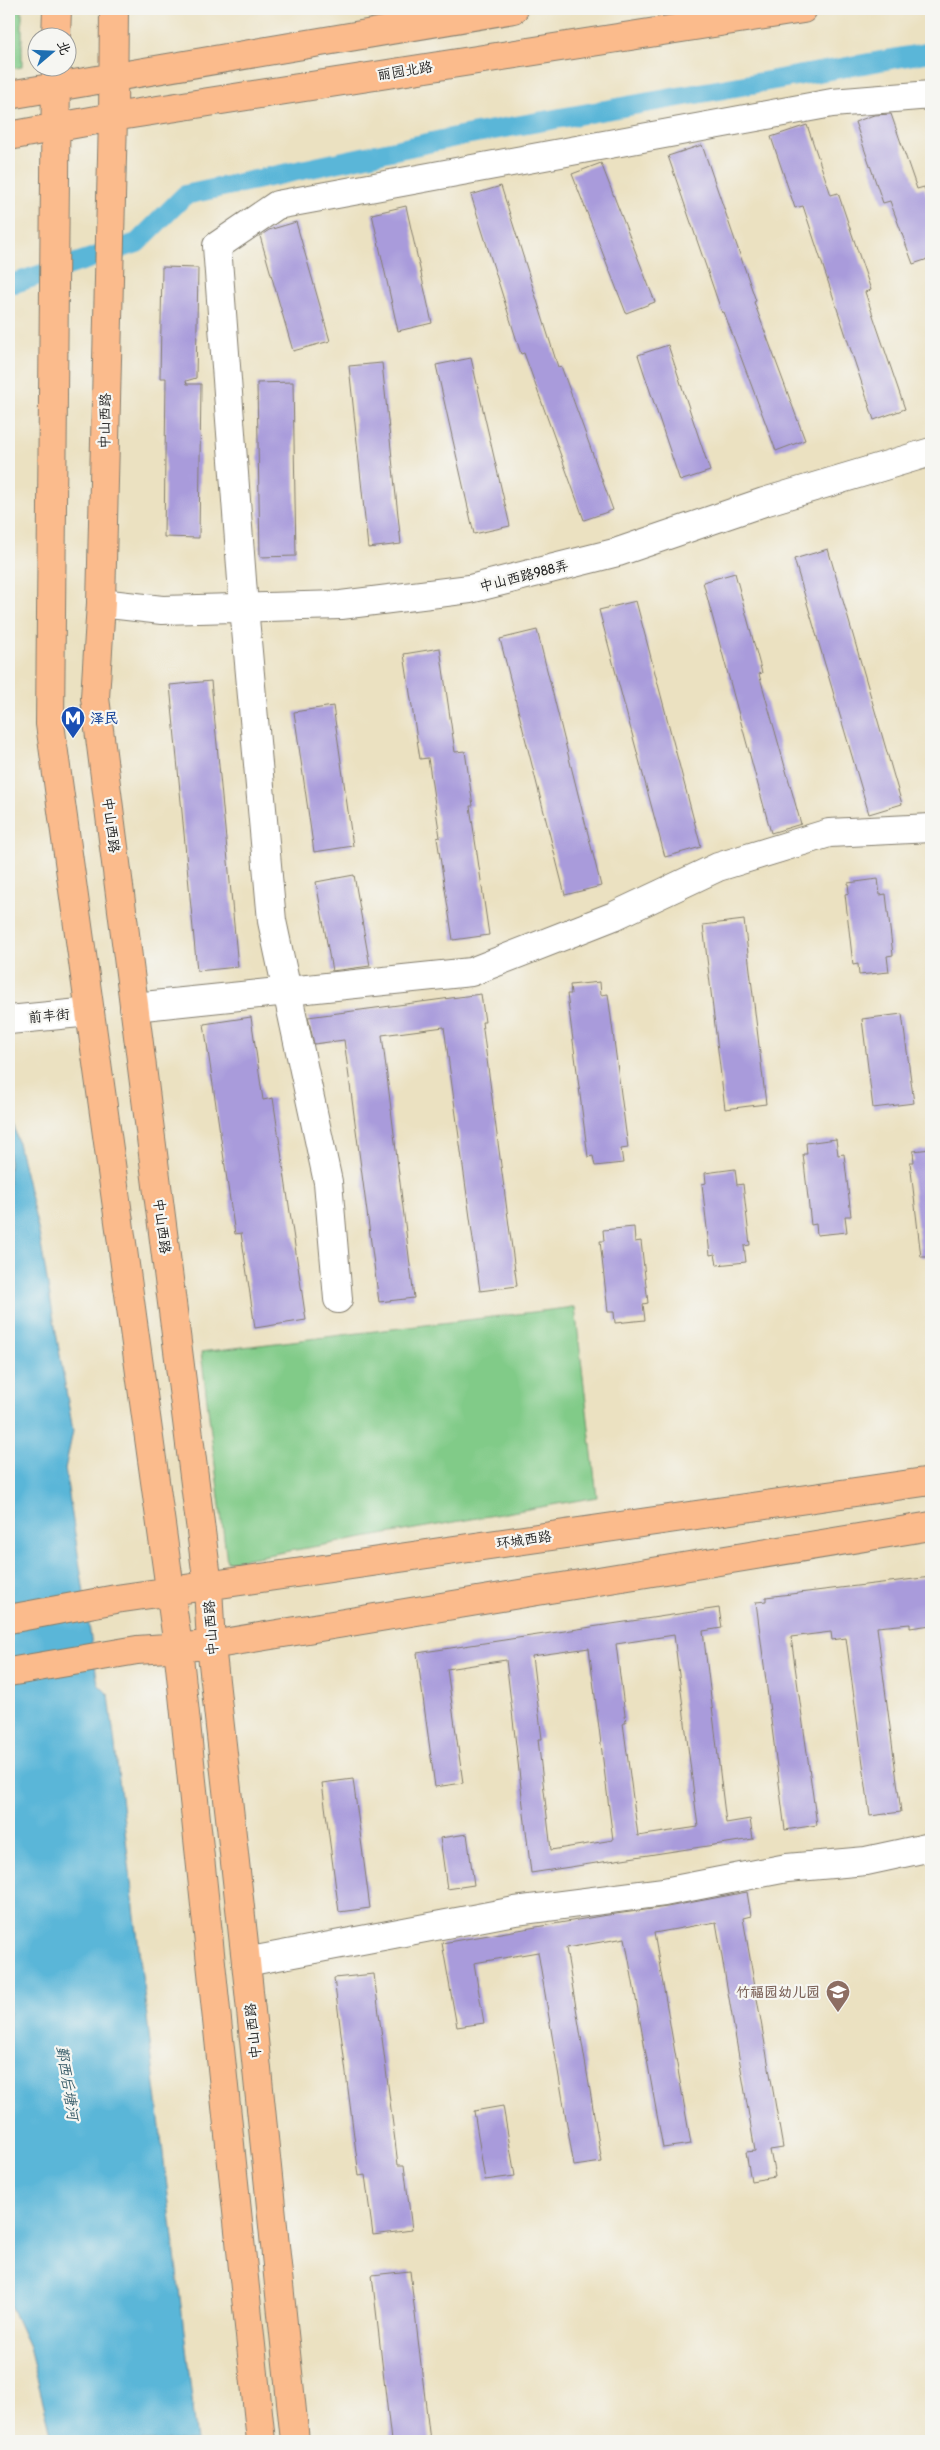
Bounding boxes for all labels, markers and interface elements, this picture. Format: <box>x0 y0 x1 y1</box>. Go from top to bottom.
north arrow <box>28 28 78 78</box>
text: 北 <box>54 39 74 57</box>
street label: 丽园北路 <box>376 58 434 84</box>
street label: 中山西路 <box>96 393 114 449</box>
street label: 中山西路988弄 <box>478 557 570 595</box>
metro station icon: 泽民 <box>60 705 86 739</box>
place label: 泽民 <box>90 710 118 727</box>
street label: 中山西路 <box>99 796 123 854</box>
street label: 前丰街 <box>27 1006 71 1026</box>
street label: 中山西路 <box>150 1197 174 1255</box>
street label: 环城西路 <box>495 1528 553 1552</box>
street label: 中山西路 <box>201 1599 221 1657</box>
school or university icon: 竹福园幼儿园 <box>825 1979 851 2013</box>
place label: 竹福园幼儿园 <box>736 1984 820 2001</box>
street label: 中山西路 <box>242 2002 264 2060</box>
water label: 鄞西后塘河 <box>52 2044 83 2124</box>

